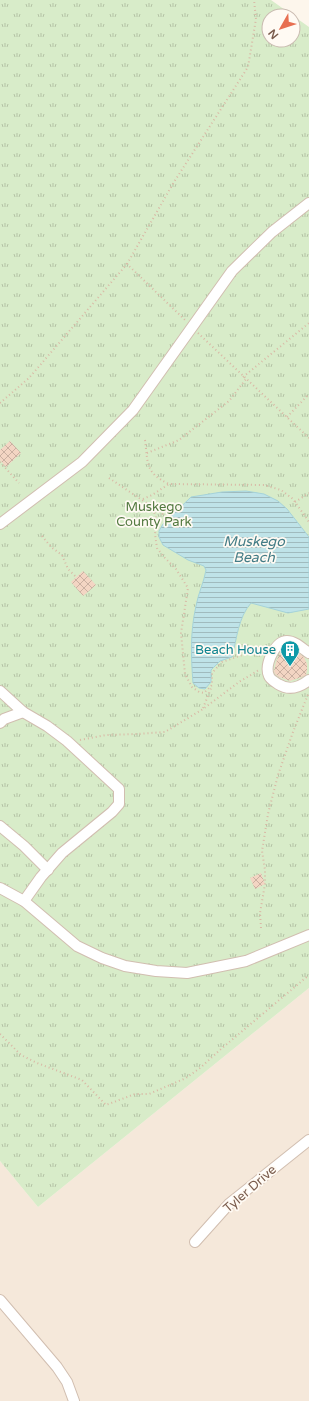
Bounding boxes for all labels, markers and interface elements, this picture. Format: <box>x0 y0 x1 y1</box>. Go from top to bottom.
north arrow <box>261 8 301 48</box>
text: N <box>266 26 281 42</box>
park label: Muskego County Park <box>116 499 192 530</box>
water label: Muskego Beach <box>223 533 286 566</box>
building icon: Beach House <box>279 639 301 667</box>
place label: Beach House <box>195 642 276 658</box>
street label: Tyler Drive <box>220 1162 280 1216</box>

